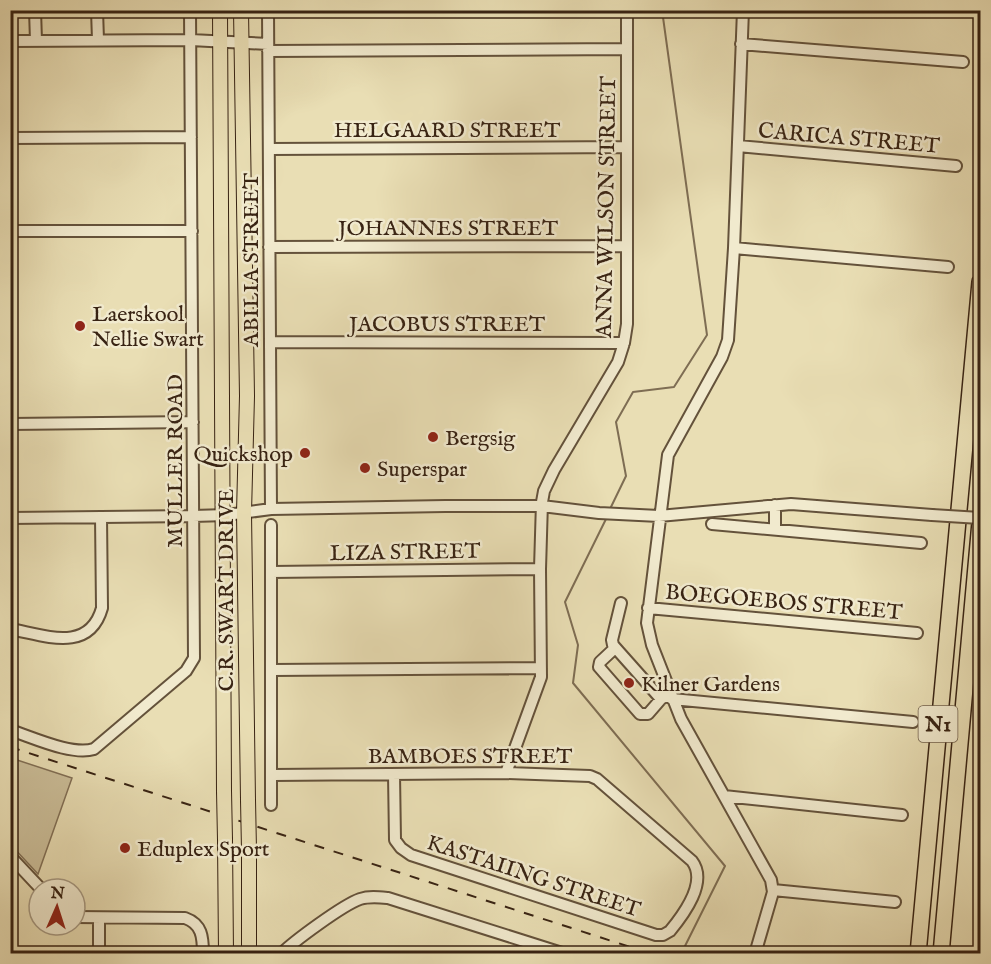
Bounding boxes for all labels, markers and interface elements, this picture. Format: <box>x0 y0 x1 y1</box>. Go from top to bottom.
street label: ANNA WILSON STREET <box>591 76 623 339</box>
street label: HELGAARD STREET <box>334 117 560 145</box>
street label: CARICA STREET <box>757 117 941 161</box>
street label: ABILIA STREET <box>238 173 266 348</box>
street label: JOHANNES STREET <box>335 215 558 243</box>
place label: Laerskool Nellie Swart <box>92 301 204 354</box>
street label: JACOBUS STREET <box>346 311 545 339</box>
marker: Laerskool Nellie Swart <box>73 319 87 333</box>
street label: MULLER ROAD <box>162 374 190 548</box>
place label: Bergsig <box>445 425 516 453</box>
marker: Bergsig <box>426 430 440 444</box>
place label: Quickshop <box>193 441 293 469</box>
marker: Quickshop <box>298 446 312 460</box>
place label: Superspar <box>377 456 467 484</box>
marker: Superspar <box>358 461 372 475</box>
street label: C.R. SWART DRIVE <box>213 488 241 692</box>
street label: LIZA STREET <box>329 538 481 568</box>
street label: BOEGOEBOS STREET <box>664 579 903 627</box>
place label: Kilner Gardens <box>641 671 780 699</box>
marker: Kilner Gardens <box>622 676 636 690</box>
road number: N1 <box>918 706 958 742</box>
street label: BAMBOES STREET <box>368 743 572 771</box>
street label: KASTAIING STREET <box>423 829 644 925</box>
place label: Eduplex Sport <box>137 836 270 864</box>
marker: Eduplex Sport <box>118 841 132 855</box>
north arrow <box>27 877 87 937</box>
text: N <box>49 884 65 904</box>

